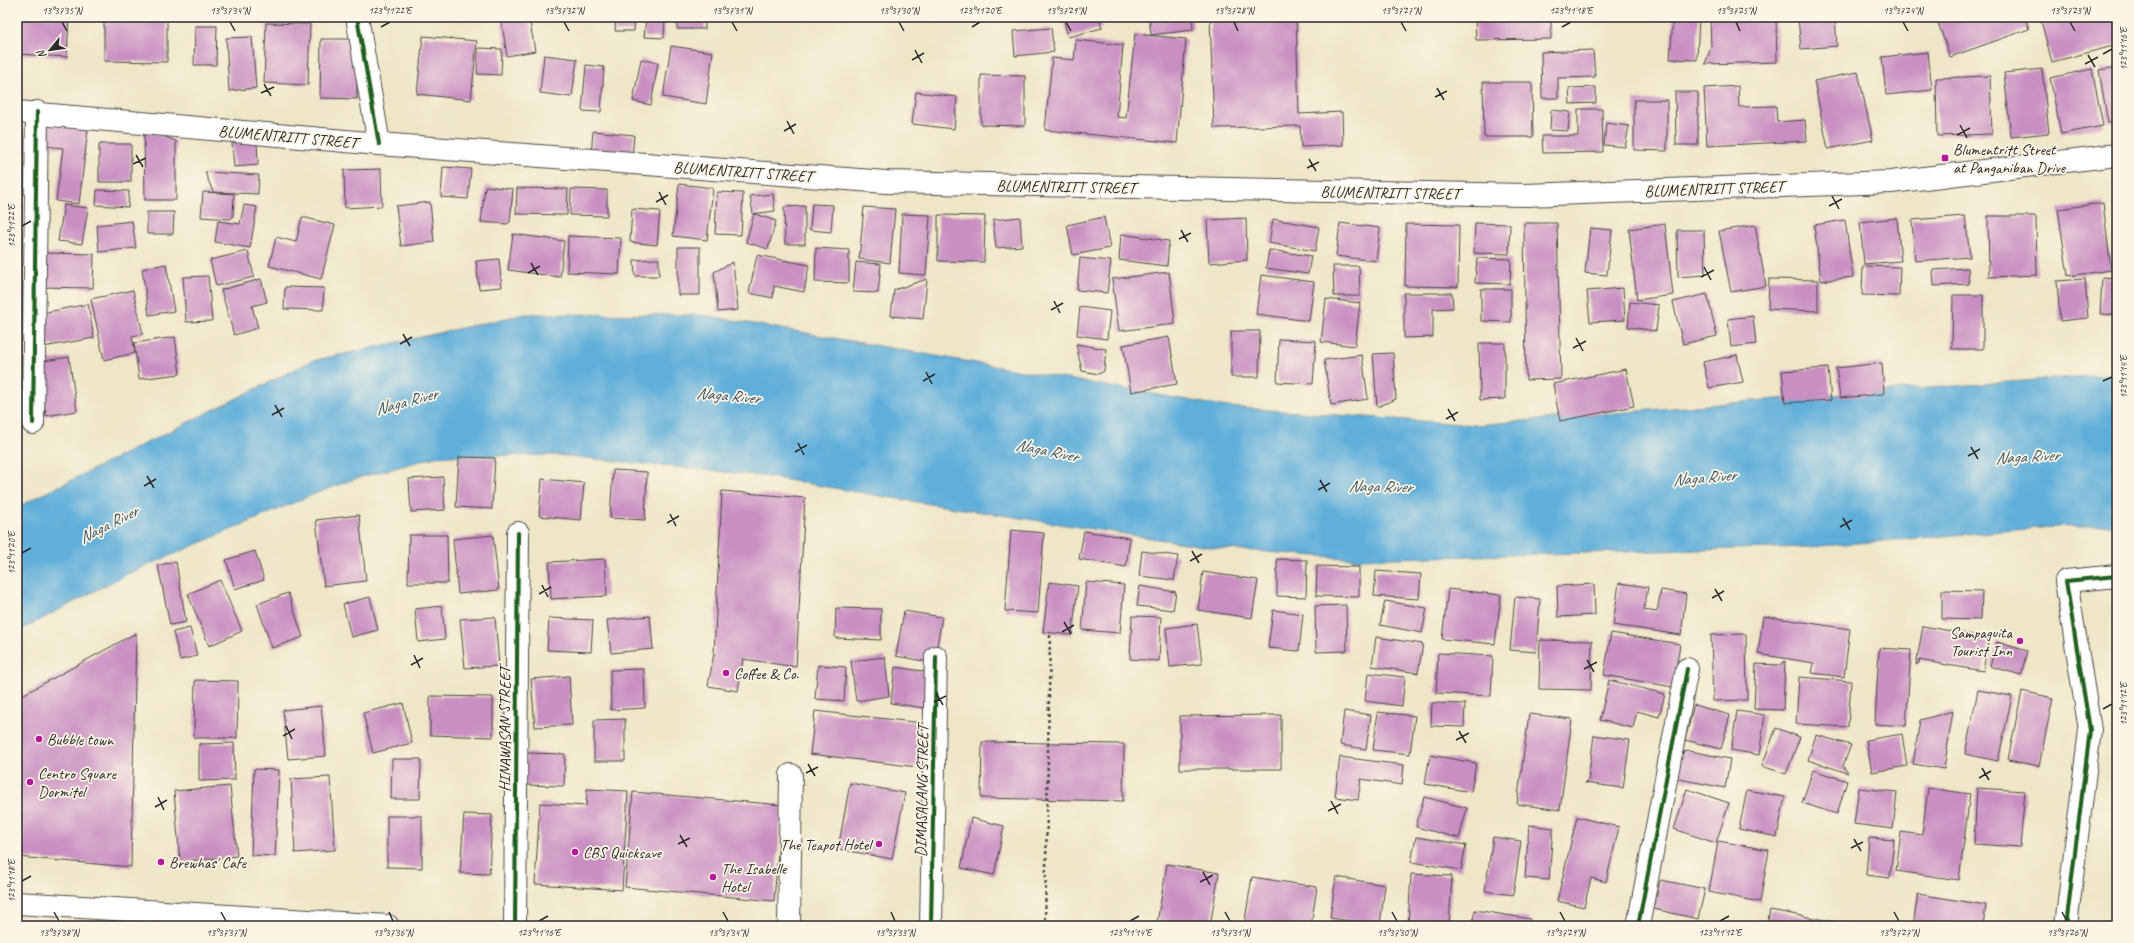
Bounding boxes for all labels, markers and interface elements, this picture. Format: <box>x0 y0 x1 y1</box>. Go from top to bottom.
text: 13°37'35"N <box>42 4 84 17</box>
text: 13°37'34"N <box>210 4 252 17</box>
text: 123°11'22"E <box>368 4 413 17</box>
text: 13°37'32"N <box>544 4 586 17</box>
text: 13°37'31"N <box>712 4 754 17</box>
text: 13°37'30"N <box>879 4 921 17</box>
text: 123°11'20"E <box>958 4 1003 17</box>
text: 13°37'29"N <box>1046 4 1088 17</box>
text: 13°37'28"N <box>1214 4 1256 17</box>
text: 13°37'27"N <box>1381 4 1423 17</box>
text: 123°11'18"E <box>1549 4 1594 17</box>
text: 13°37'25"N <box>1716 4 1758 17</box>
text: 13°37'24"N <box>1883 4 1925 17</box>
text: 13°37'23"N <box>2050 4 2092 17</box>
text: 123°11'16"E <box>2117 26 2130 71</box>
north arrow <box>30 30 70 70</box>
text: N <box>32 47 49 61</box>
street label: BLUMENTRITT STREET <box>218 121 363 153</box>
place label: Blumentritt Street at Panganiban Drive <box>1953 140 2067 178</box>
marker: Blumentritt Street at Panganiban Drive <box>1940 153 1950 163</box>
street label: BLUMENTRITT STREET <box>673 157 818 187</box>
street label: BLUMENTRITT STREET <box>996 176 1140 198</box>
street label: BLUMENTRITT STREET <box>1644 176 1789 201</box>
street label: BLUMENTRITT STREET <box>1320 182 1464 204</box>
text: 123°11'22"E <box>5 203 18 248</box>
text: 123°11'14"E <box>2117 354 2130 399</box>
water label: Naga River <box>373 382 442 420</box>
water label: Naga River <box>695 382 763 409</box>
water label: Naga River <box>1014 434 1083 467</box>
water label: Naga River <box>1995 444 2062 469</box>
water label: Naga River <box>1671 464 1739 491</box>
water label: Naga River <box>1348 475 1415 498</box>
water label: Naga River <box>75 499 144 548</box>
text: 123°11'20"E <box>5 530 18 575</box>
place label: Sampaguita Tourist Inn <box>1950 623 2014 661</box>
marker: Sampaguita Tourist Inn <box>2015 636 2025 646</box>
street label: HINAWASAN STREET <box>495 662 515 792</box>
place label: Coffee & Co. <box>734 664 800 684</box>
marker: Coffee & Co. <box>721 668 731 678</box>
text: 123°11'12"E <box>2117 681 2130 726</box>
street label: DIMASALANG STREET <box>911 721 933 857</box>
place label: Bubble town <box>47 730 114 750</box>
marker: Bubble town <box>34 734 44 744</box>
place label: Centro Square Dormitel <box>38 764 118 802</box>
marker: Centro Square Dormitel <box>25 777 35 787</box>
place label: The Teapot Hotel <box>780 835 874 855</box>
marker: The Teapot Hotel <box>874 839 884 849</box>
place label: CBS Quicksave <box>583 843 663 863</box>
marker: CBS Quicksave <box>570 847 580 857</box>
place label: Brewhas' Cafe <box>169 853 248 873</box>
marker: Brewhas' Cafe <box>156 857 166 867</box>
text: 123°11'18"E <box>5 858 18 903</box>
place label: The Isabelle Hotel <box>721 859 788 897</box>
marker: The Isabelle Hotel <box>708 872 718 882</box>
text: 13°37'38"N <box>39 926 81 939</box>
text: 13°37'37"N <box>206 926 248 939</box>
text: 13°37'36"N <box>373 926 415 939</box>
text: 123°11'16"E <box>517 926 562 939</box>
text: 13°37'34"N <box>708 926 750 939</box>
text: 13°37'33"N <box>875 926 917 939</box>
text: 123°11'14"E <box>1108 926 1153 939</box>
text: 13°37'31"N <box>1210 926 1252 939</box>
text: 13°37'30"N <box>1377 926 1419 939</box>
text: 13°37'29"N <box>1545 926 1587 939</box>
text: 123°11'12"E <box>1698 926 1743 939</box>
text: 13°37'27"N <box>1879 926 1921 939</box>
text: 13°37'26"N <box>2047 926 2089 939</box>

